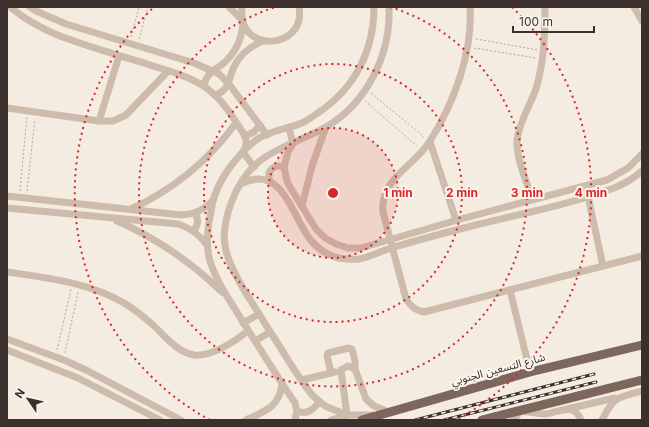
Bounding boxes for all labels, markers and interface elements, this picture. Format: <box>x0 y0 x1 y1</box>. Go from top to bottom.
scale bar <box>513 8 594 34</box>
text: 100 m <box>519 14 553 29</box>
text: 1 min <box>383 185 413 200</box>
text: 2 min <box>446 185 478 200</box>
text: 3 min <box>511 185 543 200</box>
text: 4 min <box>575 185 607 200</box>
centre of rings <box>326 186 340 200</box>
street label: شارع التسعين الجنوبي <box>449 350 548 391</box>
north arrow <box>8 379 48 419</box>
text: N <box>12 386 28 401</box>

